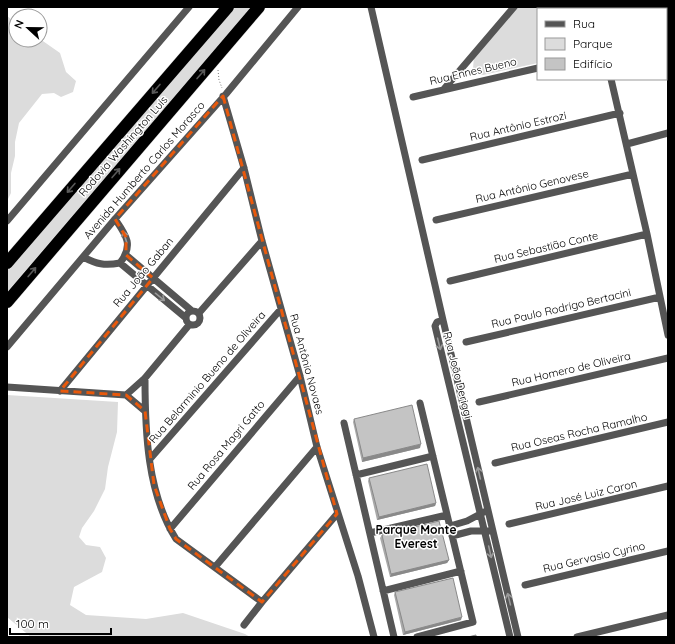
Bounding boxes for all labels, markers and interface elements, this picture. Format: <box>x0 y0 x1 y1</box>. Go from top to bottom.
north arrow <box>8 8 48 48</box>
legend <box>537 8 667 80</box>
text: Rua <box>573 16 595 31</box>
text: N <box>11 18 27 31</box>
text: Parque <box>573 36 613 51</box>
street label: Rua Ennes Bueno <box>428 54 518 88</box>
text: Edifício <box>573 56 613 71</box>
one-way arrow <box>197 69 206 80</box>
one-way arrow <box>152 84 161 95</box>
street label: Rodovia Washington Luís <box>76 93 170 199</box>
street label: Avenida Humberto Carlos Morasco <box>80 98 208 242</box>
street label: Rua Antônio Estrozi <box>468 108 568 144</box>
street label: Rua Antônio Genovese <box>474 166 590 206</box>
one-way arrow <box>112 168 121 178</box>
one-way arrow <box>67 182 76 193</box>
street label: Rua Sebastião Conte <box>493 228 599 266</box>
one-way arrow <box>121 231 128 244</box>
street label: Rua João Gaban <box>110 234 176 310</box>
one-way arrow <box>28 267 37 277</box>
street label: Rua Paulo Rodrigo Bertacini <box>490 285 632 331</box>
one-way arrow <box>155 293 166 302</box>
street label: Rua Belarminio Bueno de Oliveira <box>146 308 268 446</box>
street label: Rua Antônio Novaes <box>287 312 327 416</box>
street label: Rua João Deriggi <box>440 330 476 420</box>
one-way arrow <box>436 337 444 350</box>
street label: Rua Homero de Oliveira <box>510 348 632 390</box>
street label: Rua Rosa Magri Gatto <box>184 397 268 493</box>
street label: Rua Oseas Rocha Ramalho <box>509 409 649 455</box>
one-way arrow <box>475 466 483 479</box>
street label: Rua José Luiz Caron <box>534 476 638 514</box>
district label: Parque Monte Everest <box>375 522 457 551</box>
street label: Rua Gervasio Cyrino <box>542 538 647 576</box>
one-way arrow <box>487 545 495 558</box>
one-way arrow <box>505 593 513 606</box>
scale bar <box>10 610 111 636</box>
text: 100 m <box>16 616 49 631</box>

